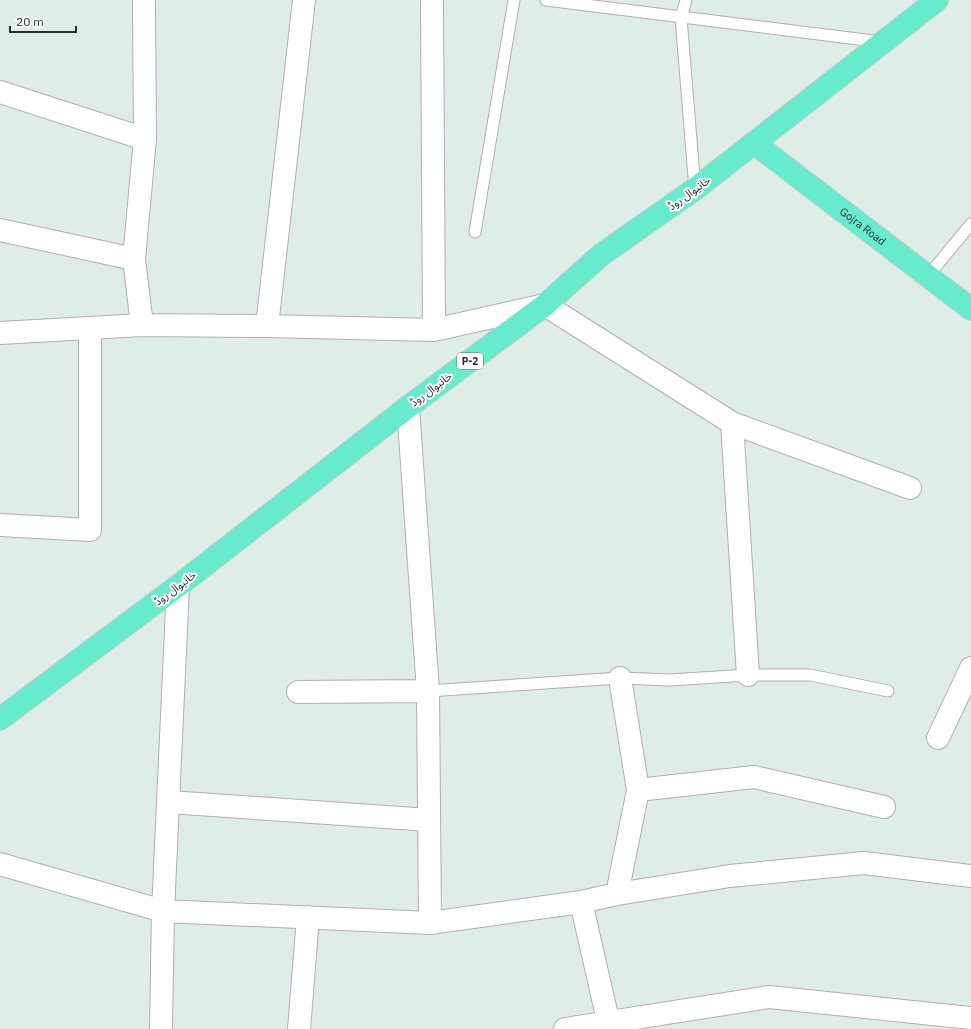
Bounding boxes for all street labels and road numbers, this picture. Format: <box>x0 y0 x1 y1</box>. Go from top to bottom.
street label: خانیوال روڈ <box>665 173 713 213</box>
street label: Gojra Road <box>837 204 889 248</box>
road number: P-2 <box>457 353 483 369</box>
street label: خانیوال روڈ <box>407 368 455 409</box>
street label: خانیوال روڈ <box>151 567 199 608</box>

